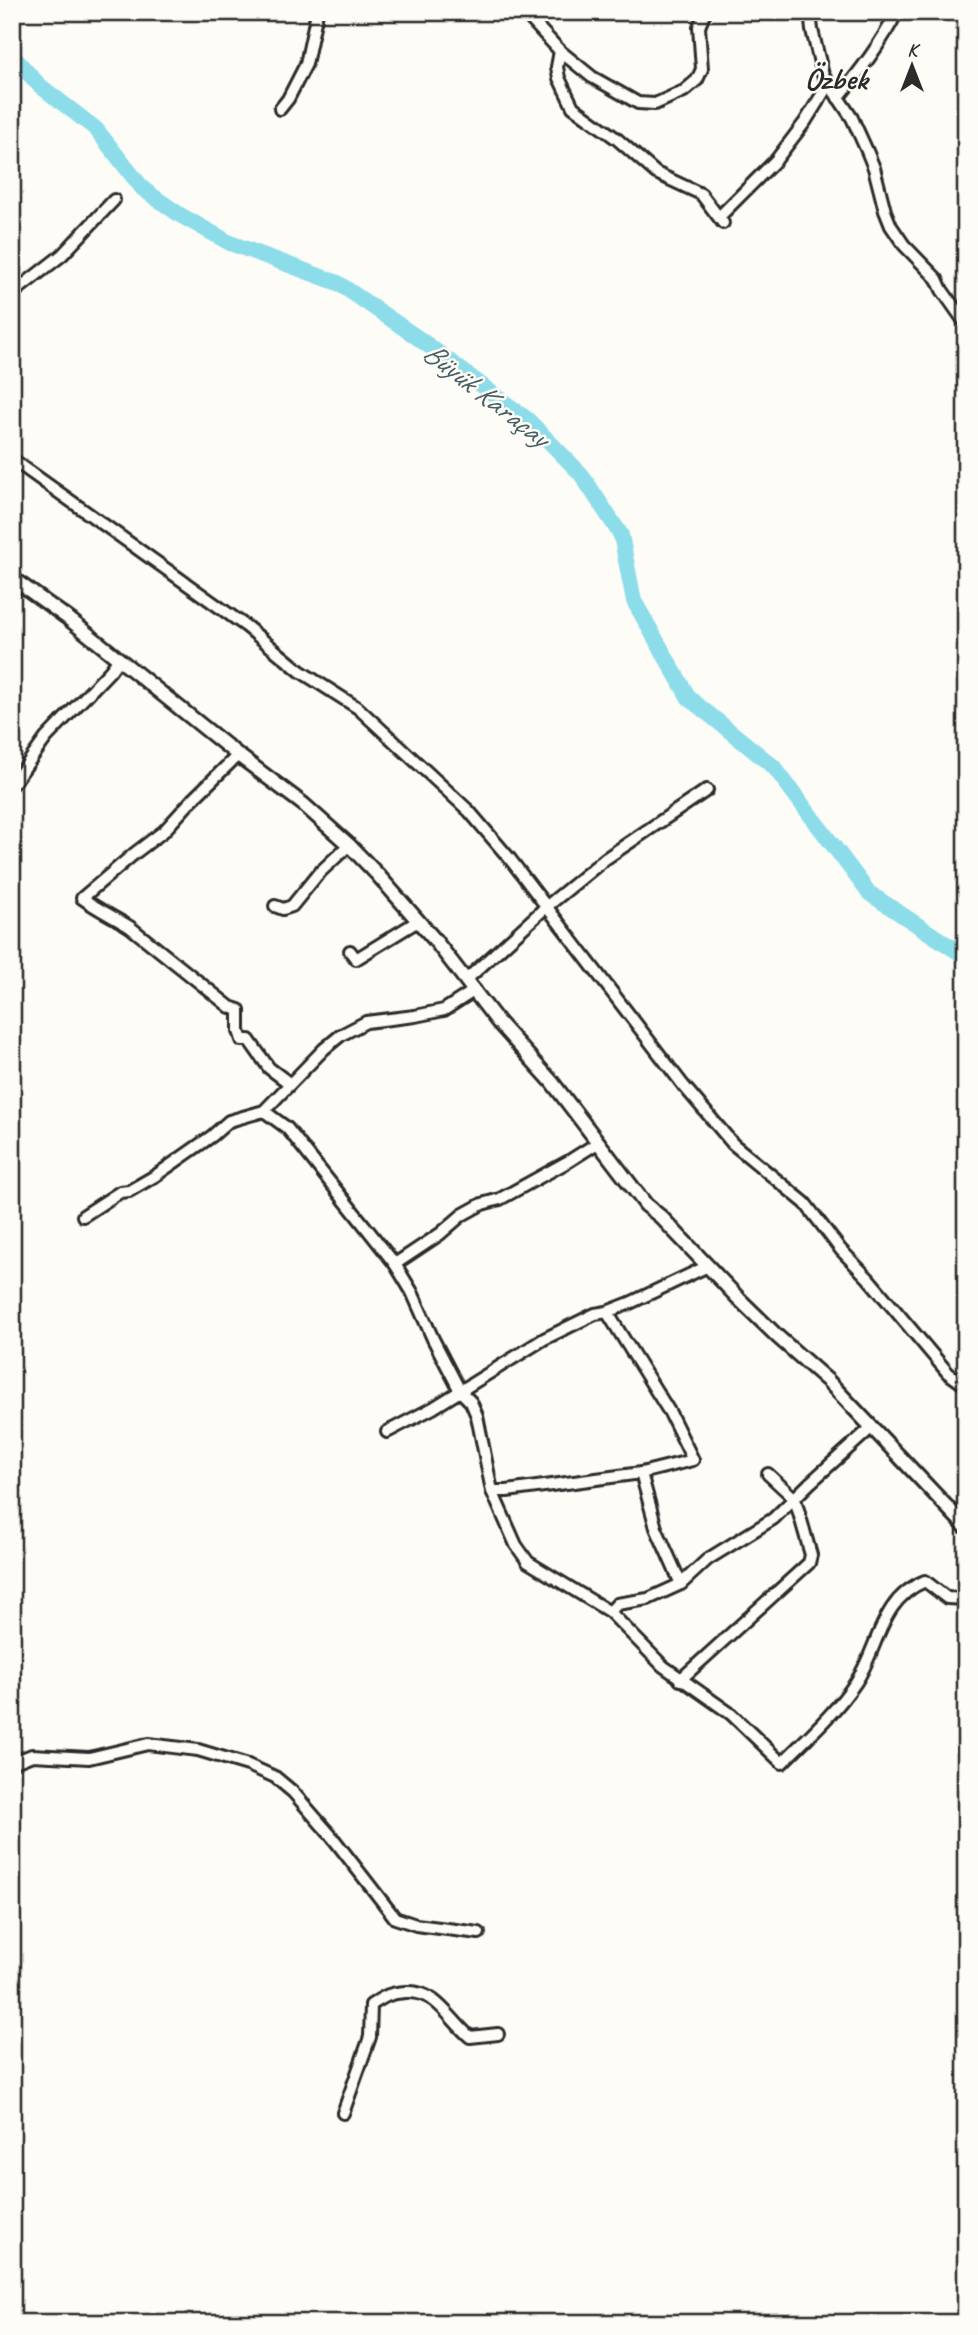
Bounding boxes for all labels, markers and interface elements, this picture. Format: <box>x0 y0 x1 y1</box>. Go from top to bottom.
north arrow <box>876 32 946 102</box>
text: K <box>907 38 921 62</box>
district label: Özbek <box>805 58 870 99</box>
water label: Büyük Karaçay <box>415 333 560 458</box>

